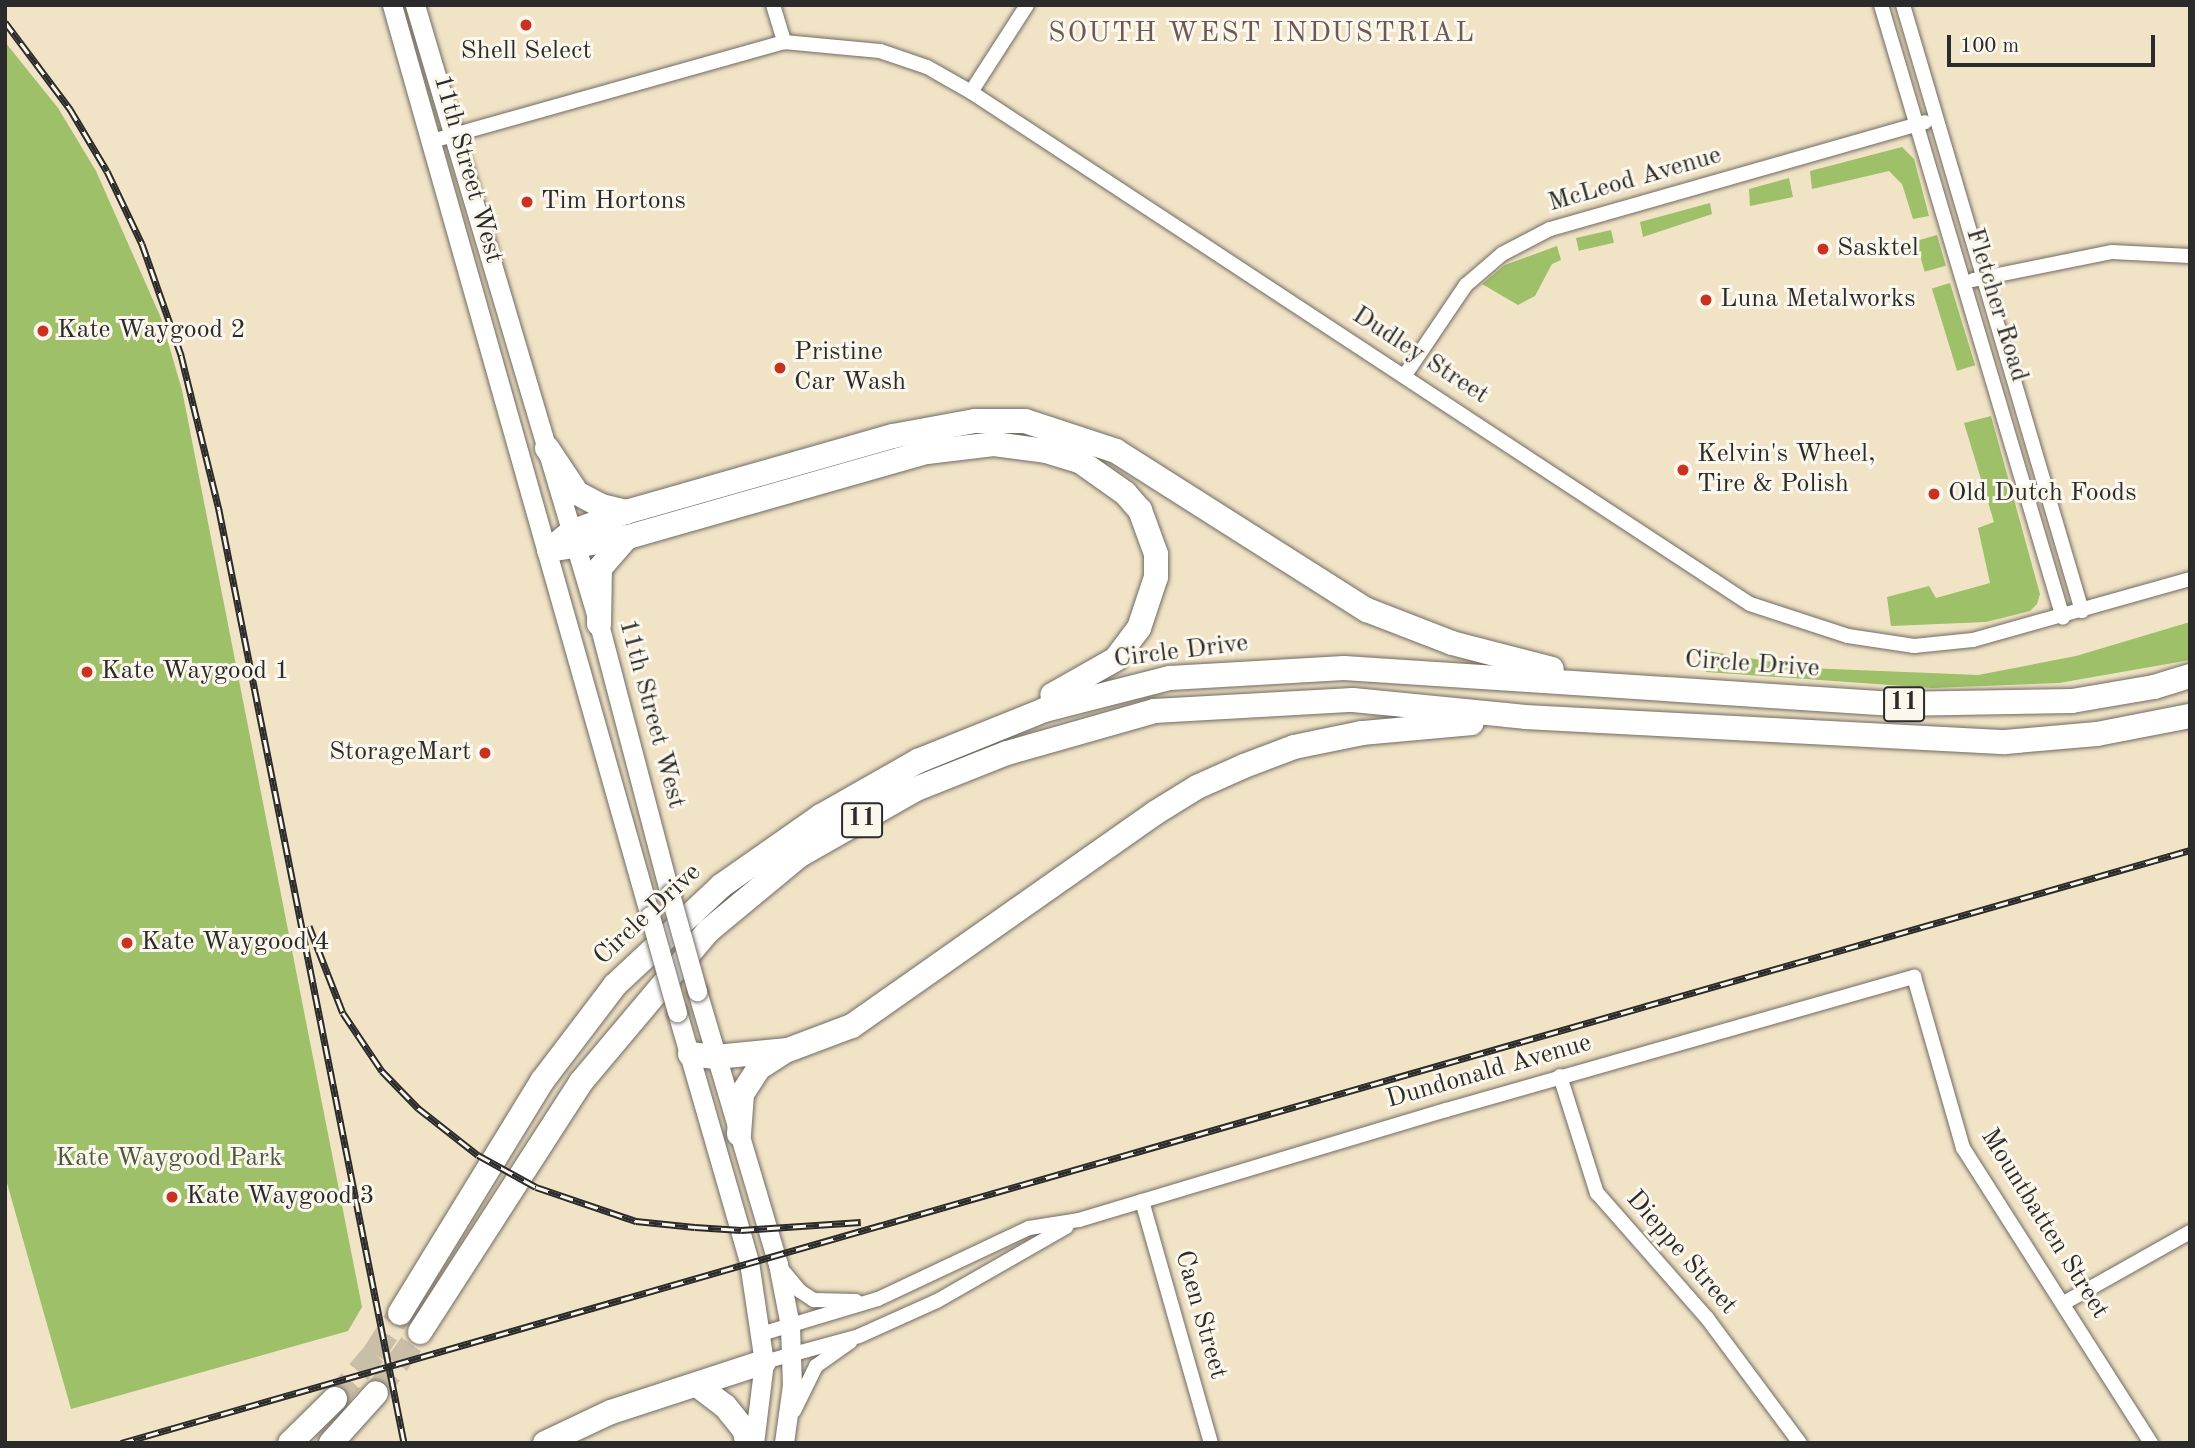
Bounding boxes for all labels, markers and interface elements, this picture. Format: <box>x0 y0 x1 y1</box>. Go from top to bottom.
marker: Shell Select <box>518 17 534 33</box>
district label: SOUTH WEST INDUSTRIAL <box>1051 17 1473 51</box>
scale bar <box>1950 21 2158 65</box>
place label: Shell Select <box>460 36 592 68</box>
text: 100 m <box>1960 36 2019 57</box>
street label: 11th Street West <box>425 71 509 267</box>
street label: McLeod Avenue <box>1545 140 1725 220</box>
place label: Tim Hortons <box>541 186 686 218</box>
marker: Tim Hortons <box>519 194 535 210</box>
street label: Fletcher Road <box>1958 224 2034 386</box>
place label: Sasktel <box>1837 233 1919 265</box>
marker: Sasktel <box>1815 241 1831 257</box>
place label: Luna Metalworks <box>1720 284 1915 316</box>
marker: Luna Metalworks <box>1698 292 1714 308</box>
street label: Dudley Street <box>1346 300 1494 412</box>
place label: Kate Waygood 2 <box>57 315 245 347</box>
marker: Kate Waygood 2 <box>35 323 51 339</box>
place label: Pristine Car Wash <box>794 337 906 398</box>
marker: Pristine Car Wash <box>772 360 788 376</box>
place label: Kelvin's Wheel, Tire & Polish <box>1697 439 1875 500</box>
marker: Kelvin's Wheel, Tire & Polish <box>1675 462 1691 478</box>
place label: Old Dutch Foods <box>1948 478 2136 510</box>
marker: Old Dutch Foods <box>1926 486 1942 502</box>
street label: 11th Street West <box>611 616 691 812</box>
street label: Circle Drive <box>1112 628 1250 676</box>
street label: Circle Drive <box>1684 645 1820 685</box>
place label: Kate Waygood 1 <box>101 656 289 688</box>
marker: Kate Waygood 1 <box>79 664 95 680</box>
road number: 11 <box>1883 684 1925 724</box>
place label: StorageMart <box>329 737 471 769</box>
marker: StorageMart <box>477 745 493 761</box>
road number: 11 <box>841 800 883 840</box>
street label: Circle Drive <box>588 858 708 972</box>
place label: Kate Waygood 4 <box>141 927 329 959</box>
marker: Kate Waygood 4 <box>119 935 135 951</box>
street label: Dundonald Avenue <box>1383 1028 1595 1116</box>
street label: Mountbatten Street <box>1973 1123 2115 1325</box>
park label: Kate Waygood Park <box>56 1143 282 1175</box>
place label: Kate Waygood 3 <box>186 1181 374 1213</box>
street label: Dieppe Street <box>1619 1185 1743 1321</box>
marker: Kate Waygood 3 <box>164 1189 180 1205</box>
street label: Caen Street <box>1167 1247 1233 1383</box>

